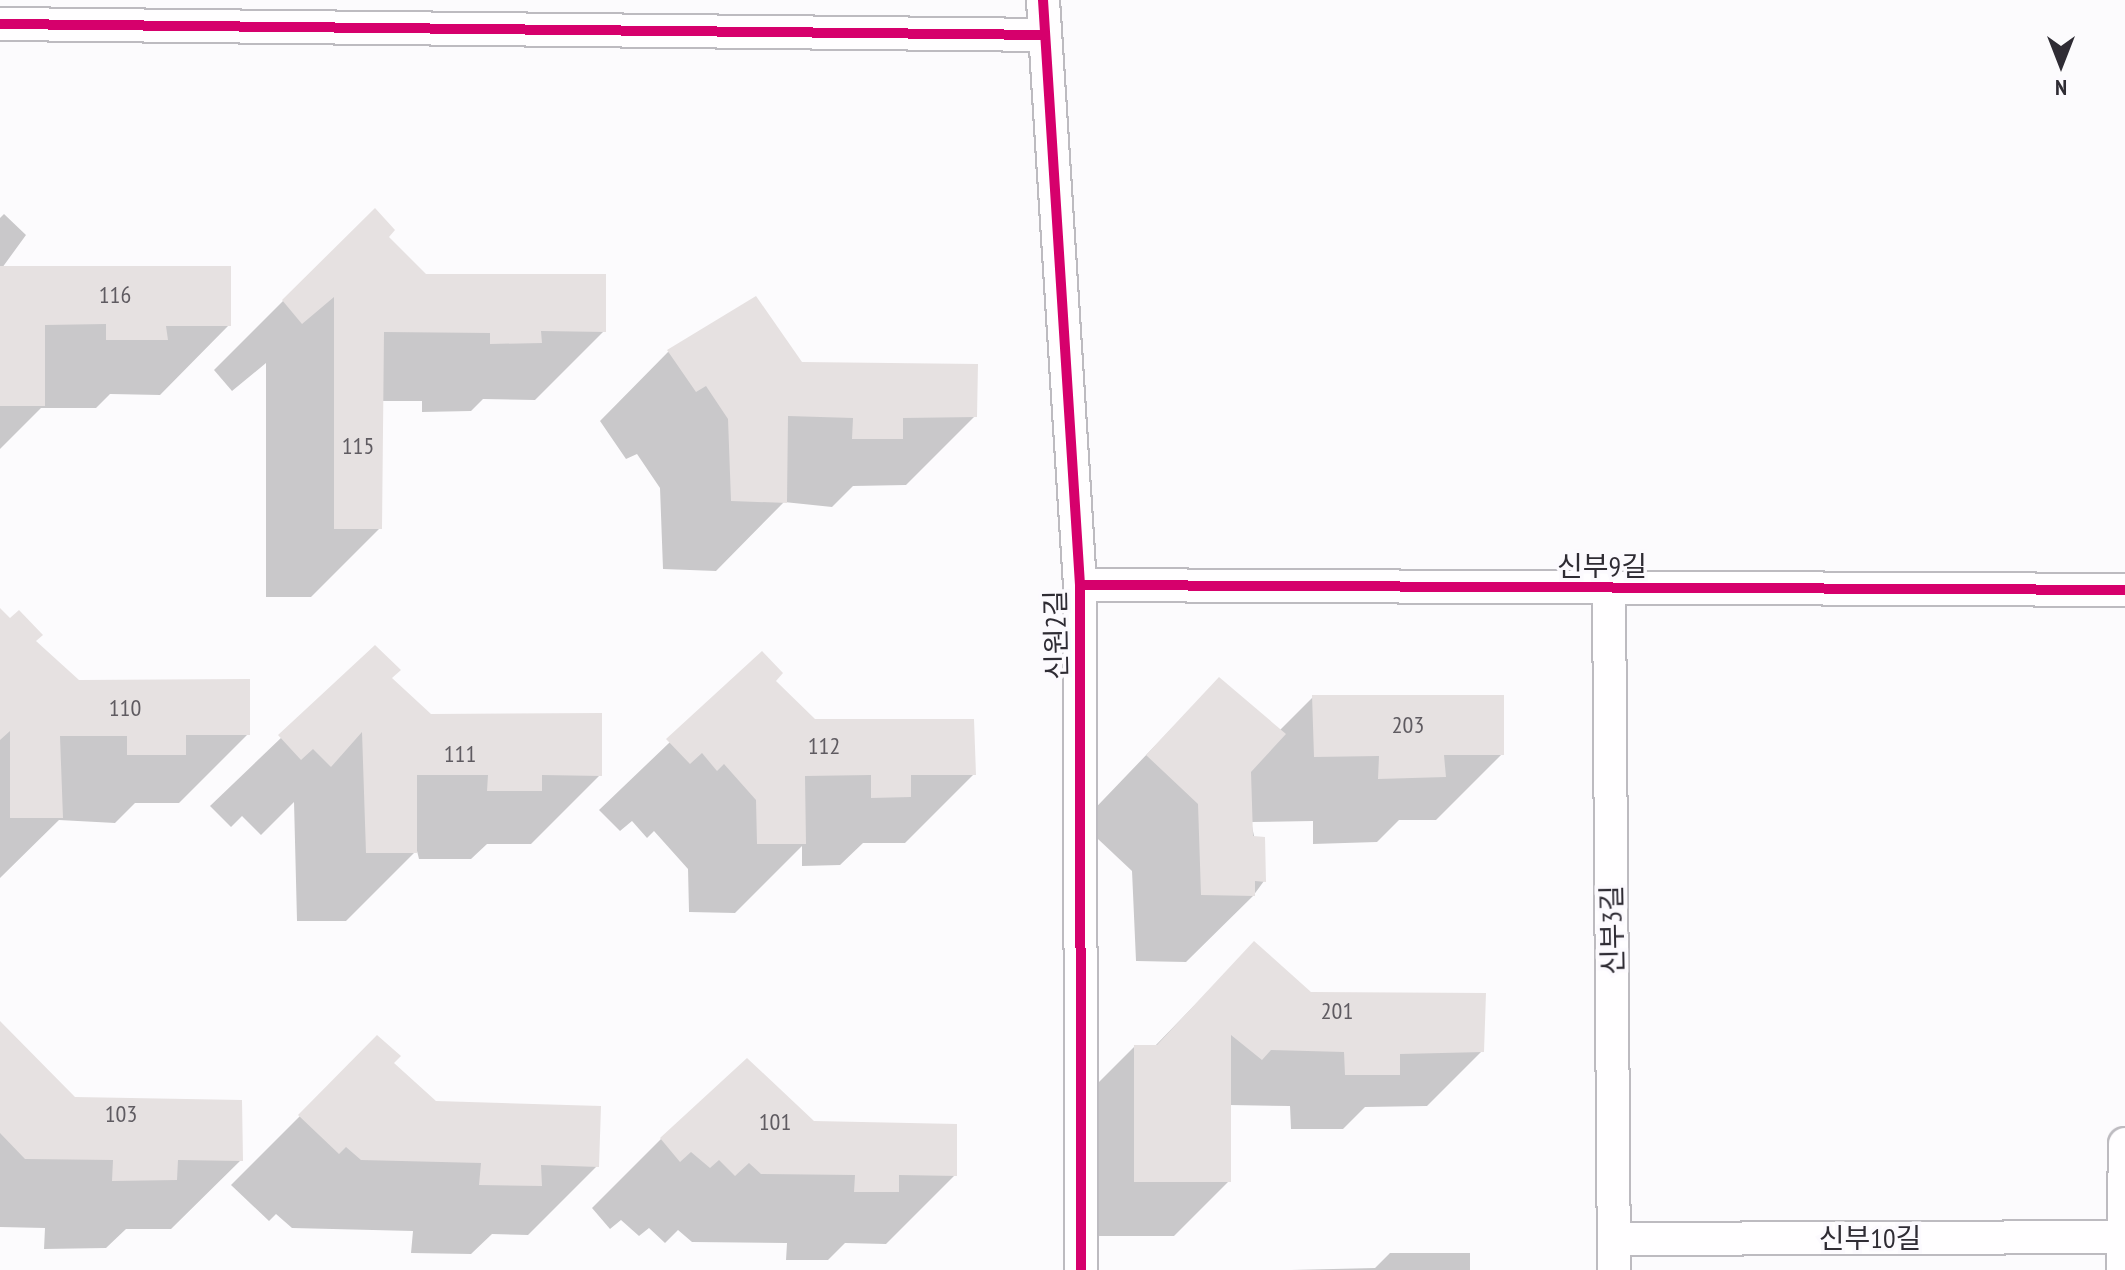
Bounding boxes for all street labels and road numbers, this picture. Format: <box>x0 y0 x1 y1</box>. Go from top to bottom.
street label: 신부9길 <box>1557 549 1647 583</box>
street label: 신원2길 <box>1038 590 1074 680</box>
street label: 신부3길 <box>1594 885 1630 975</box>
street label: 신부10길 <box>1819 1221 1921 1255</box>

